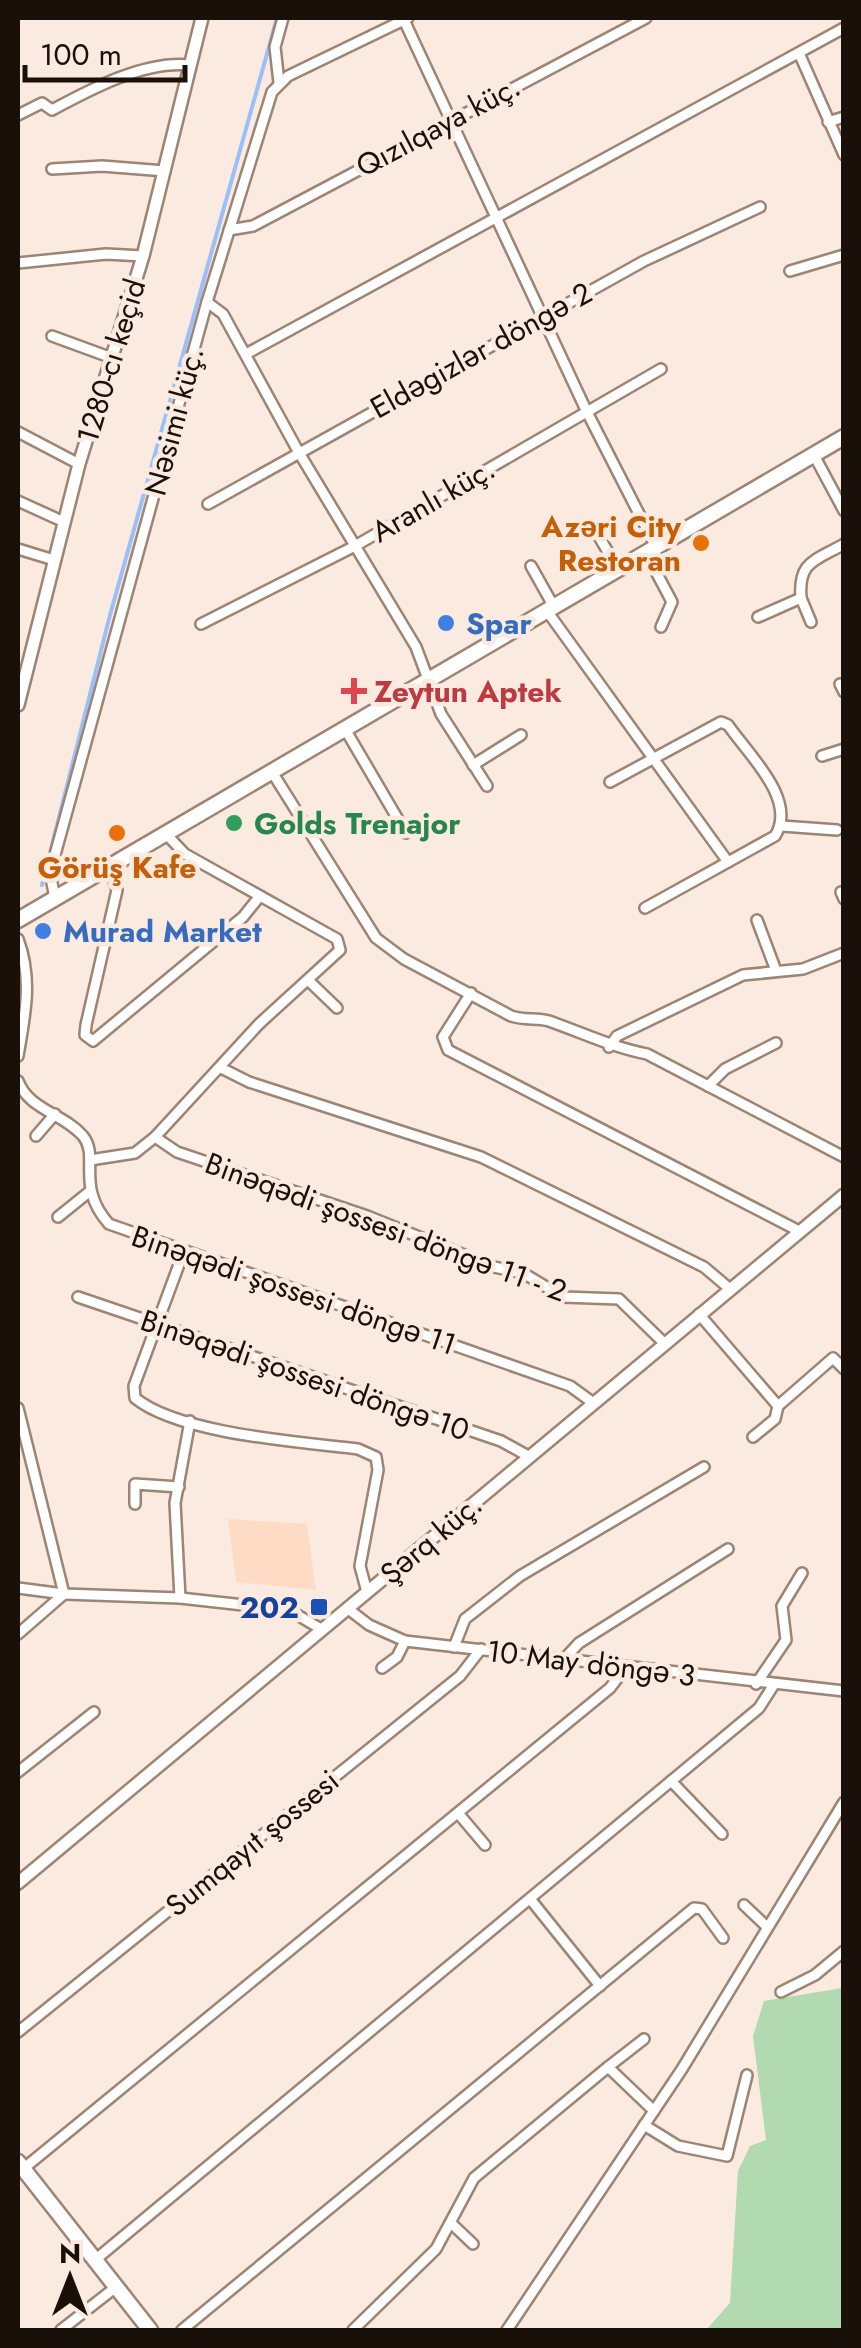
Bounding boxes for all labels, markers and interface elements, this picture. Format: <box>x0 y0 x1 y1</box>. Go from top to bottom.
scale bar <box>25 20 185 82</box>
text: 100 m <box>40 33 122 76</box>
street label: Qızılqaya küç. <box>348 65 528 187</box>
street label: Eldəgizlər döngə 2 <box>362 271 600 429</box>
street label: 1280-cı keçid <box>66 274 156 448</box>
street label: Nəsimi küç. <box>134 342 214 500</box>
street label: Aranlı küç. <box>363 447 503 553</box>
place label: Azəri City Restoran <box>540 505 681 582</box>
marker: Azəri City Restoran <box>690 532 712 554</box>
place label: Spar <box>466 602 532 645</box>
marker: Spar <box>435 612 457 634</box>
place label: Zeytun Aptek <box>374 670 562 713</box>
marker: Zeytun Aptek <box>343 680 365 702</box>
place label: Golds Trenajor <box>254 802 461 845</box>
marker: Golds Trenajor <box>223 812 245 834</box>
marker: Görüş Kafe <box>106 822 128 844</box>
place label: Görüş Kafe <box>37 846 197 889</box>
place label: Murad Market <box>63 910 262 953</box>
marker: Murad Market <box>32 920 54 942</box>
street label: Binəqədi şossesi döngə 11 - 2 <box>200 1145 572 1309</box>
street label: Binəqədi şossesi döngə 11 <box>127 1218 461 1362</box>
street label: Binəqədi şossesi döngə 10 <box>135 1298 475 1452</box>
street label: Şərq küç. <box>371 1484 491 1594</box>
place label: 202 <box>240 1586 299 1629</box>
marker: 202 <box>308 1596 330 1618</box>
street label: 10 May döngə 3 <box>484 1629 698 1697</box>
street label: Sumqayıt şossesi <box>156 1760 348 1926</box>
north arrow <box>20 2228 120 2328</box>
text: N <box>59 2233 81 2274</box>

